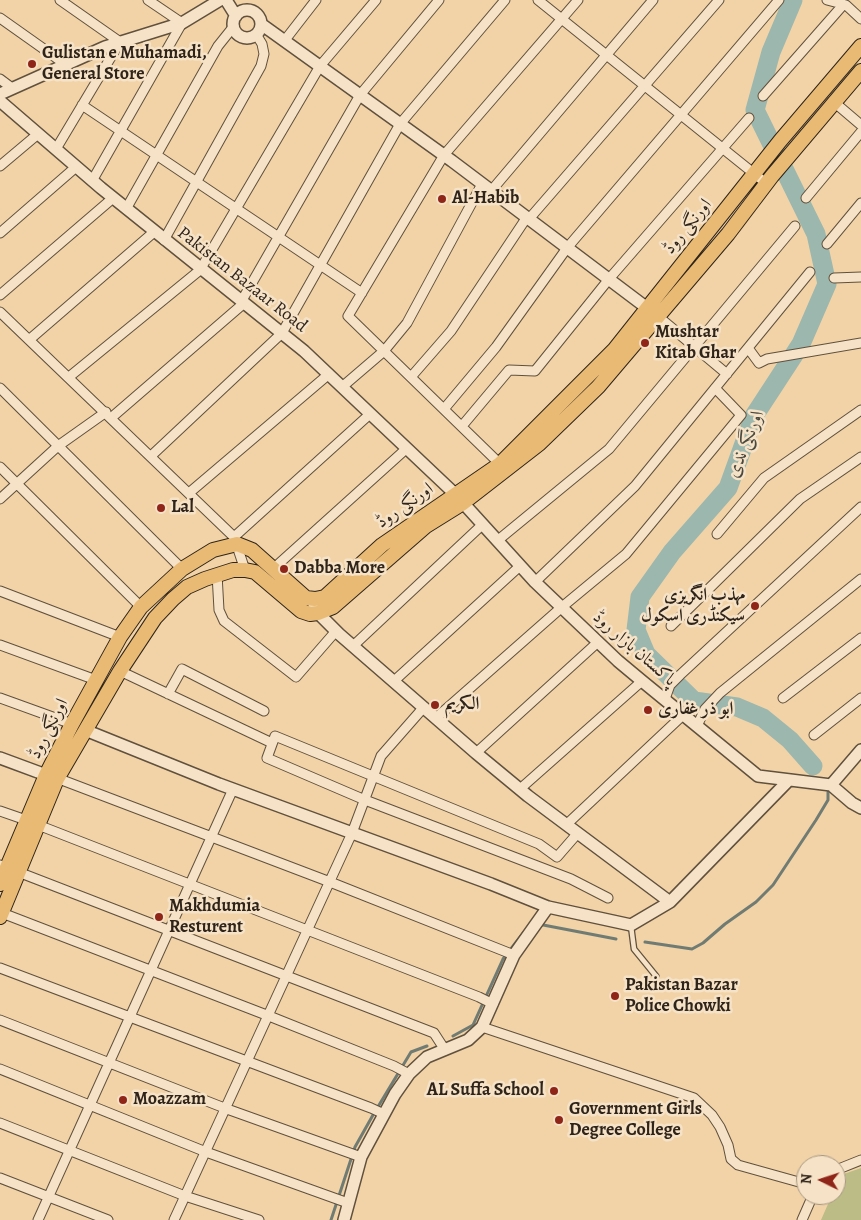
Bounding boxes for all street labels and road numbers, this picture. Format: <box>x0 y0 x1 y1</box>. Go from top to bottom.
street label: اورنگی روڈ <box>659 195 717 259</box>
street label: Pakistan Bazaar Road <box>173 223 311 337</box>
street label: اورنگی روڈ <box>372 479 438 533</box>
street label: پاکستان بازار روڈ <box>588 607 680 691</box>
street label: اورنگی روڈ <box>25 695 73 763</box>

